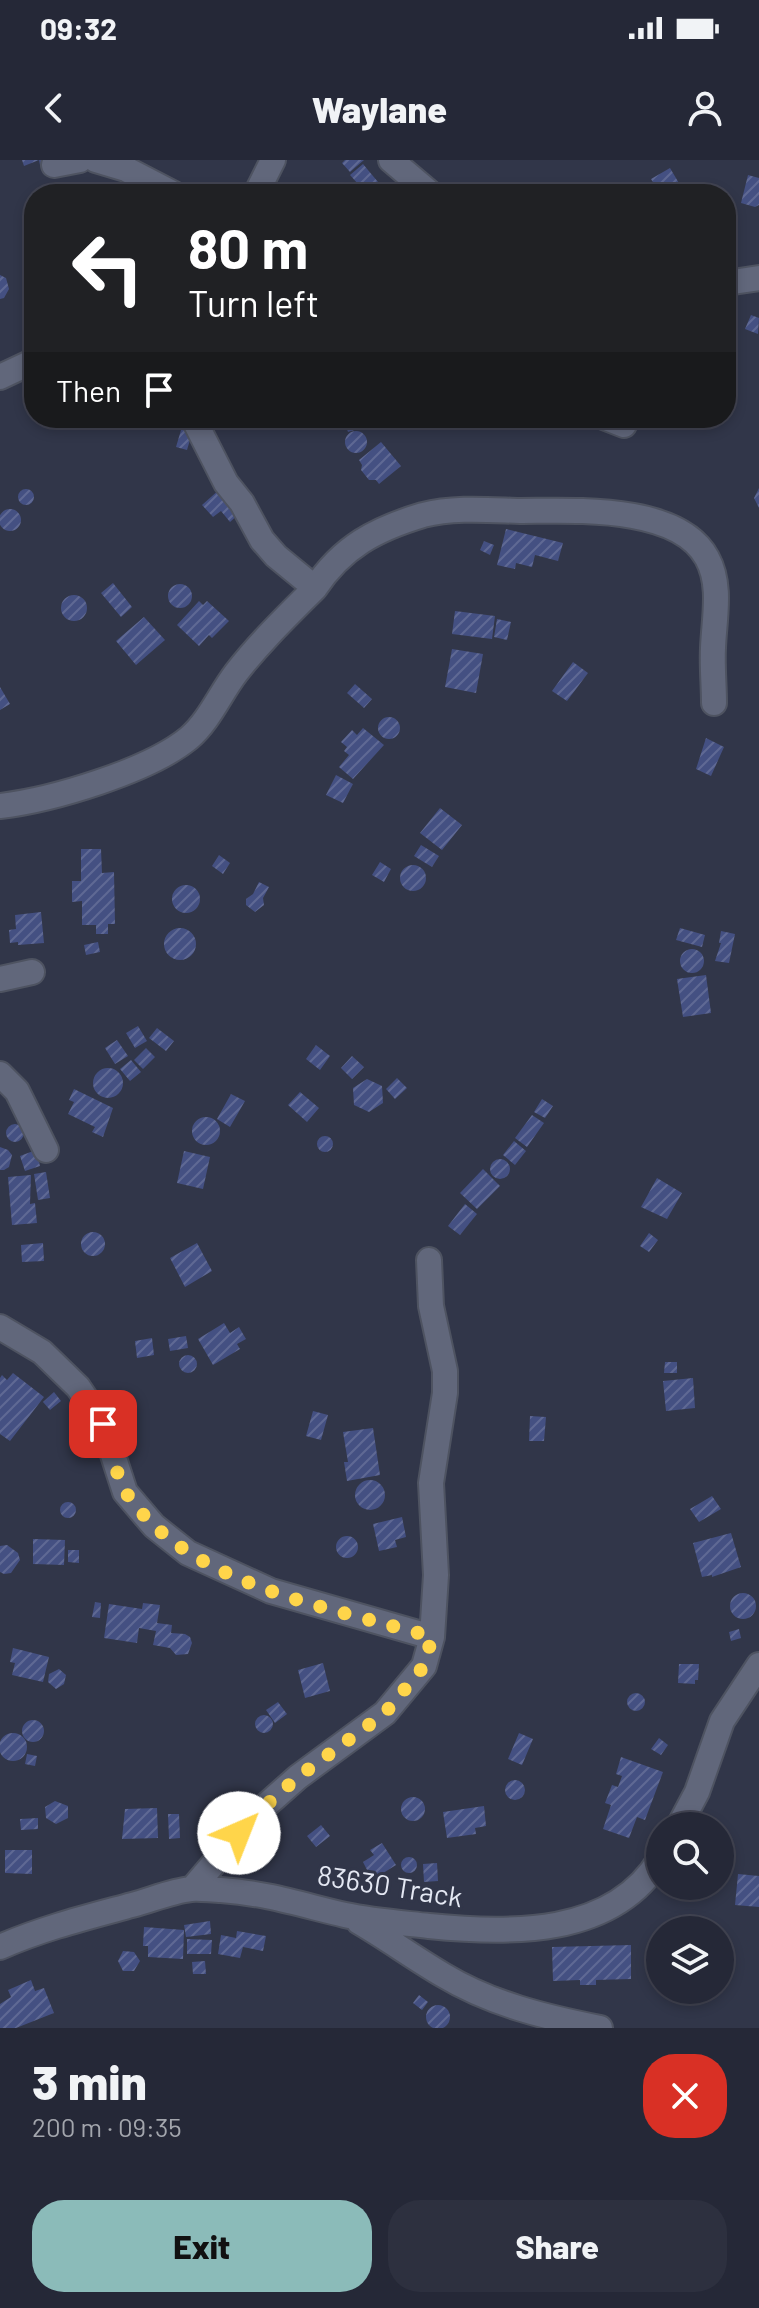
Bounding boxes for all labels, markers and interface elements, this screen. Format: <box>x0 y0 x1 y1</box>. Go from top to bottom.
text: 09:32 <box>40 10 117 46</box>
icon: back <box>32 86 76 130</box>
icon: person <box>683 86 727 130</box>
text: Waylane <box>312 87 447 130</box>
text: 80 m <box>188 213 308 280</box>
icon: left <box>56 216 160 320</box>
text: Turn left <box>188 281 319 324</box>
icon: arrive <box>137 368 181 412</box>
text: Then <box>56 372 121 408</box>
pin <box>69 1390 137 1458</box>
icon: arrive <box>81 1402 125 1446</box>
position arrow <box>197 1791 281 1875</box>
map controls <box>646 1812 734 2004</box>
button: search <box>646 1812 734 1900</box>
street label: 83630 Track <box>315 1857 465 1913</box>
button: layers <box>646 1916 734 2004</box>
text: 3 min <box>32 2052 147 2110</box>
button: close <box>643 2054 727 2138</box>
text: 200 m · 09:35 <box>32 2111 182 2142</box>
button: Exit <box>32 2200 372 2292</box>
button: Share <box>388 2200 727 2292</box>

